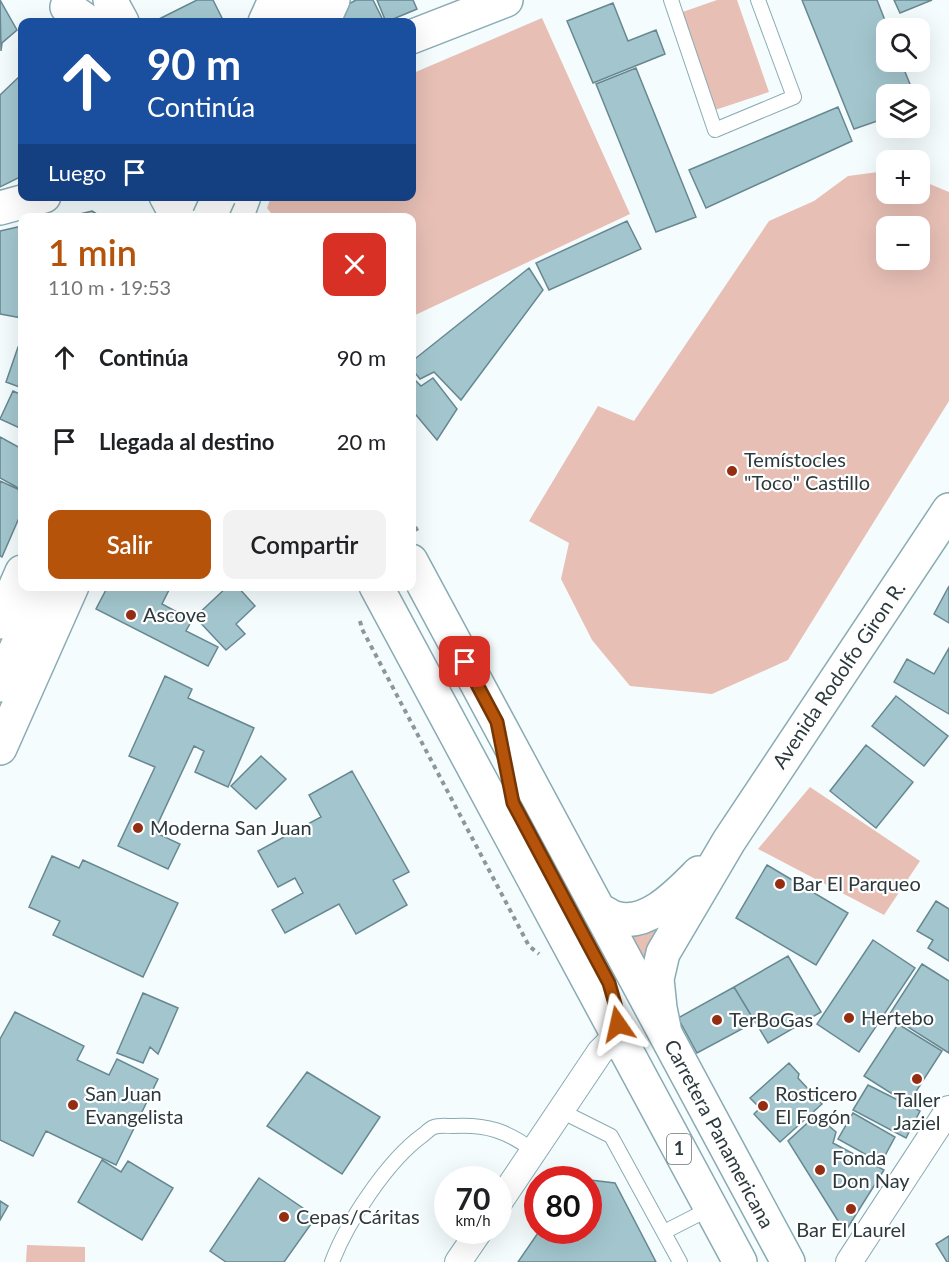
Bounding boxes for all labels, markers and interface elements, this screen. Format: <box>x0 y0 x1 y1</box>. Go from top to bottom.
map controls <box>876 18 930 270</box>
button: search <box>876 18 930 72</box>
text: 90 m <box>147 39 241 89</box>
icon: ahead <box>48 42 126 120</box>
button: layers <box>876 84 930 138</box>
text: Continúa <box>147 90 255 123</box>
button: + <box>876 150 930 204</box>
icon: arrive <box>118 156 151 189</box>
text: Luego <box>48 159 106 186</box>
button: − <box>876 216 930 270</box>
text: 1 min <box>48 230 137 274</box>
button: close <box>323 233 386 296</box>
text: 110 m · 19:53 <box>48 275 171 299</box>
icon: ahead <box>48 341 81 374</box>
text: Continúa <box>99 344 188 371</box>
text: 90 m <box>337 344 386 371</box>
icon: arrive <box>48 425 81 458</box>
text: Llegada al destino <box>99 428 275 455</box>
text: 20 m <box>337 428 386 455</box>
place label: Temístocles "Toco" Castillo <box>744 447 870 494</box>
marker: Temístocles "Toco" Castillo <box>725 464 739 478</box>
button: Salir <box>48 510 211 579</box>
button: Compartir <box>223 510 386 579</box>
street label: Avenida Rodolfo Giron R. <box>767 576 910 772</box>
place label: Ascove <box>143 602 206 626</box>
marker: Ascove <box>124 608 138 622</box>
pin <box>439 636 490 687</box>
icon: arrive <box>448 645 481 678</box>
place label: Moderna San Juan <box>150 815 312 839</box>
marker: Moderna San Juan <box>131 821 145 835</box>
place label: Bar El Parqueo <box>792 871 921 895</box>
marker: Bar El Parqueo <box>773 877 787 891</box>
position arrow <box>586 992 650 1056</box>
place label: Hertebo <box>861 1005 934 1029</box>
place label: TerBoGas <box>729 1007 813 1031</box>
marker: Hertebo <box>842 1011 856 1025</box>
marker: TerBoGas <box>710 1013 724 1027</box>
street label: Carretera Panamericana <box>660 1035 780 1232</box>
marker: Taller Jaziel <box>910 1072 924 1086</box>
place label: San Juan Evangelista <box>85 1081 183 1128</box>
place label: Rosticero El Fogón <box>775 1081 857 1128</box>
place label: Taller Jaziel <box>893 1087 941 1134</box>
marker: San Juan Evangelista <box>66 1098 80 1112</box>
marker: Rosticero El Fogón <box>756 1099 770 1113</box>
road number: 1 <box>667 1134 691 1164</box>
place label: Fonda Don Nay <box>832 1145 910 1192</box>
marker: Fonda Don Nay <box>813 1163 827 1177</box>
speed limit sign: 80 <box>524 1166 602 1244</box>
text: 70 <box>456 1180 490 1216</box>
marker: Bar El Laurel <box>844 1202 858 1216</box>
place label: Cepas/Cáritas <box>296 1204 420 1228</box>
marker: Cepas/Cáritas <box>277 1210 291 1224</box>
text: km/h <box>455 1211 491 1229</box>
place label: Bar El Laurel <box>796 1217 906 1241</box>

